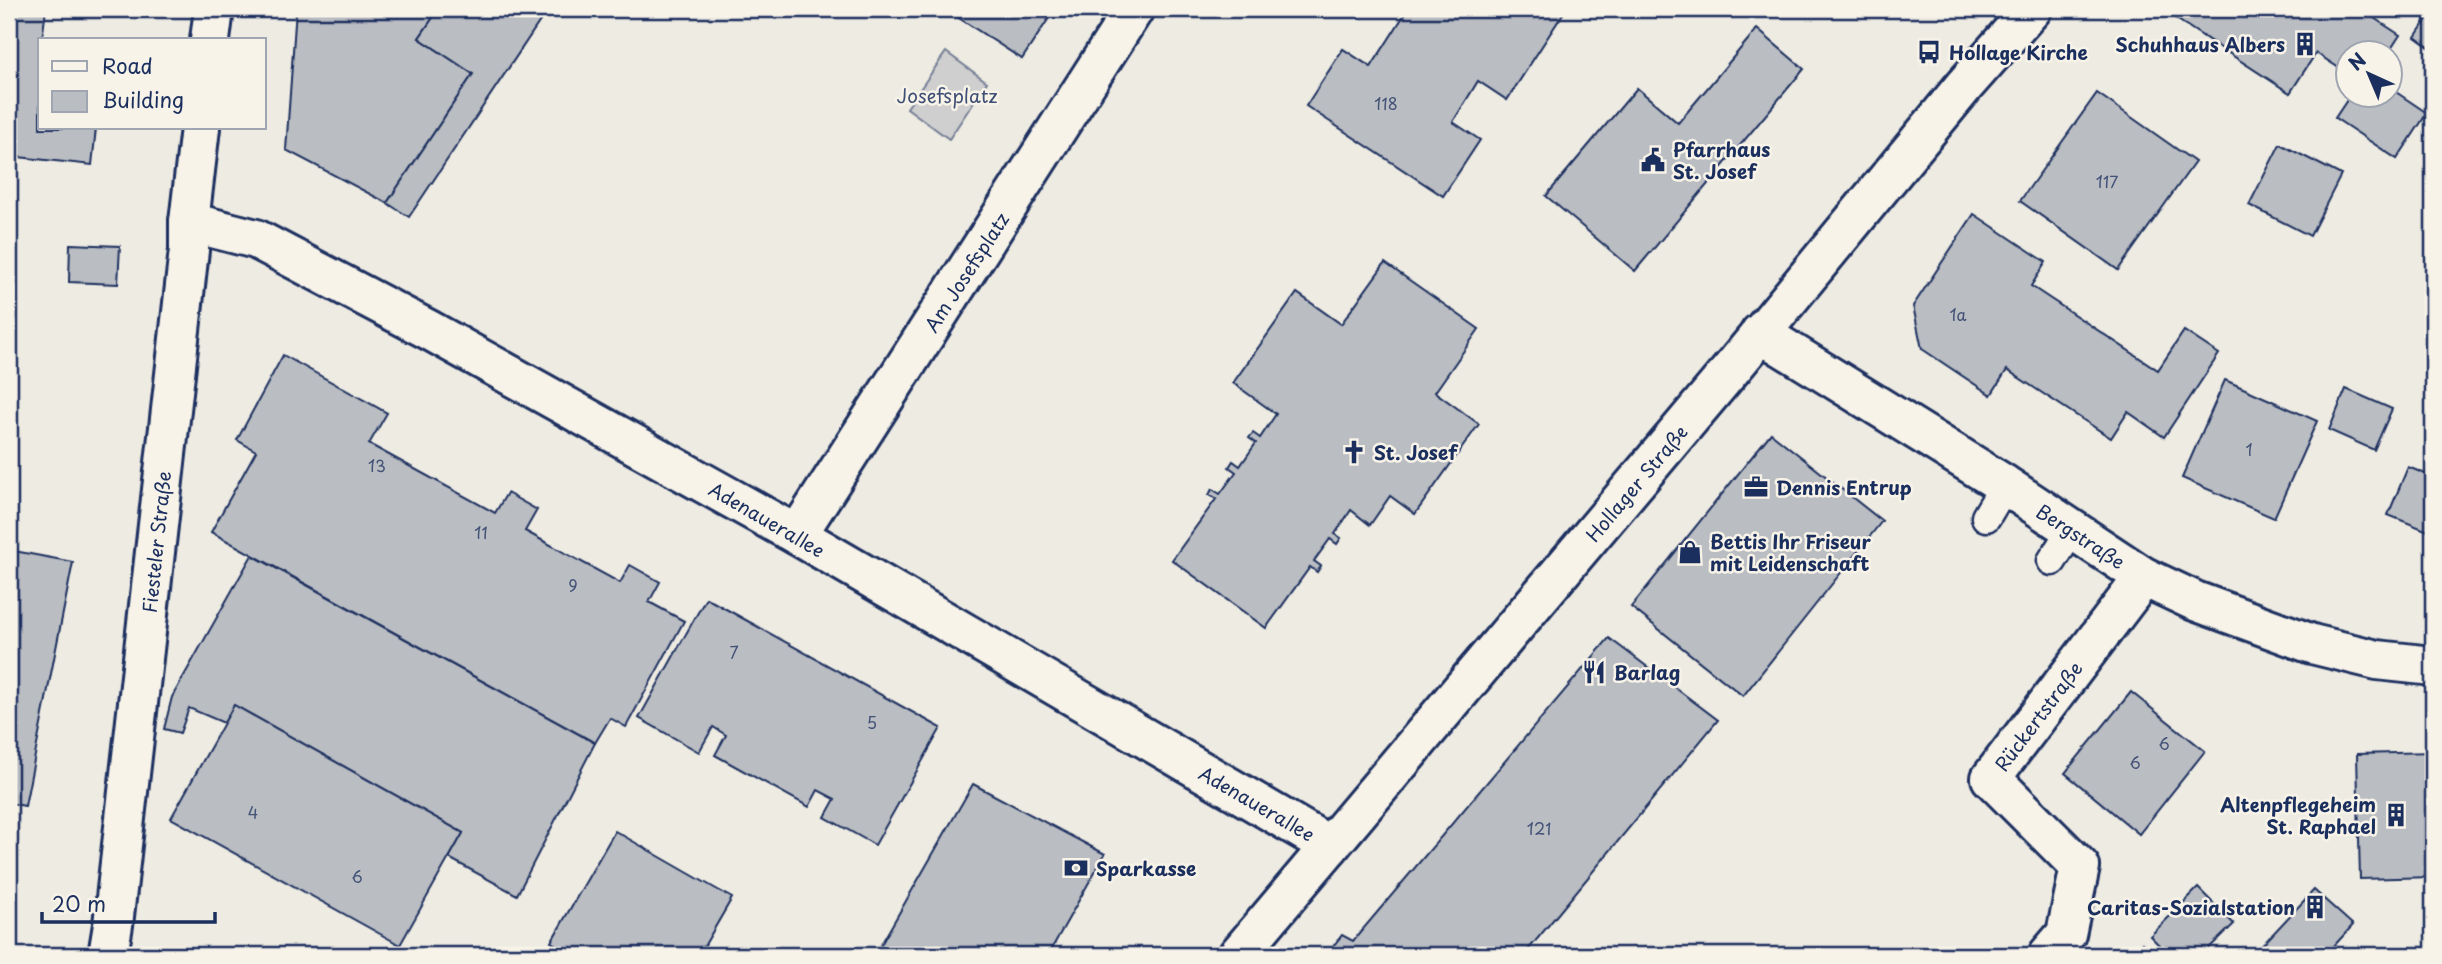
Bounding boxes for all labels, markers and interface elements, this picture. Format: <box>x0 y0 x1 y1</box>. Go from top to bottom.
place label: Schuhhaus Albers <box>2115 30 2285 58</box>
building icon: Schuhhaus Albers <box>2291 30 2319 58</box>
legend <box>38 38 266 130</box>
bus stop icon: Hollage Kirche <box>1915 38 1943 66</box>
place label: Hollage Kirche <box>1949 38 2088 66</box>
north arrow <box>2334 38 2404 108</box>
text: N <box>2341 46 2372 76</box>
text: Road <box>102 49 153 81</box>
park label: Josefsplatz <box>897 81 997 109</box>
text: Building <box>102 83 184 115</box>
house number: 118 <box>1374 91 1398 115</box>
place label: Pfarrhaus St. Josef <box>1673 135 1770 185</box>
public building icon: Pfarrhaus St. Josef <box>1639 146 1667 174</box>
house number: 117 <box>2096 169 2118 193</box>
street label: Am Josefsplatz <box>917 207 1015 337</box>
house number: 1a <box>1949 302 1967 326</box>
street label: Hollager Straße <box>1579 418 1693 548</box>
house number: 1 <box>2245 437 2253 461</box>
church icon: St. Josef <box>1340 438 1368 466</box>
place label: St. Josef <box>1374 438 1459 466</box>
house number: 13 <box>368 453 386 477</box>
street label: Fiesteler Straße <box>135 470 177 614</box>
office icon: Dennis Entrup <box>1742 473 1770 501</box>
place label: Dennis Entrup <box>1776 473 1912 501</box>
street label: Adenauerallee <box>704 475 830 563</box>
street label: Bergstraße <box>2031 497 2131 575</box>
house number: 11 <box>474 520 488 544</box>
place label: Bettis Ihr Friseur mit Leidenschaft <box>1710 527 1871 577</box>
shop icon: Bettis Ihr Friseur mit Leidenschaft <box>1676 538 1704 566</box>
house number: 9 <box>568 573 578 597</box>
house number: 7 <box>729 640 739 664</box>
street label: Rückertstraße <box>1987 655 2089 777</box>
restaurant icon: Barlag <box>1580 658 1608 686</box>
place label: Barlag <box>1614 658 1680 686</box>
house number: 5 <box>867 710 877 734</box>
house number: 6 <box>2158 731 2170 755</box>
house number: 6 <box>2129 750 2141 774</box>
street label: Adenauerallee <box>1194 759 1320 847</box>
place label: Altenpflegeheim St. Raphael <box>2220 790 2376 840</box>
house number: 4 <box>248 800 258 824</box>
building icon: Altenpflegeheim St. Raphael <box>2382 801 2410 829</box>
house number: 121 <box>1527 816 1551 840</box>
bank icon: Sparkasse <box>1062 854 1090 882</box>
place label: Sparkasse <box>1096 854 1196 882</box>
house number: 6 <box>351 864 363 888</box>
scale bar <box>42 880 215 924</box>
text: 20 m <box>52 887 106 919</box>
place label: Caritas-Sozialstation <box>2087 893 2295 921</box>
building icon: Caritas-Sozialstation <box>2301 893 2329 921</box>

